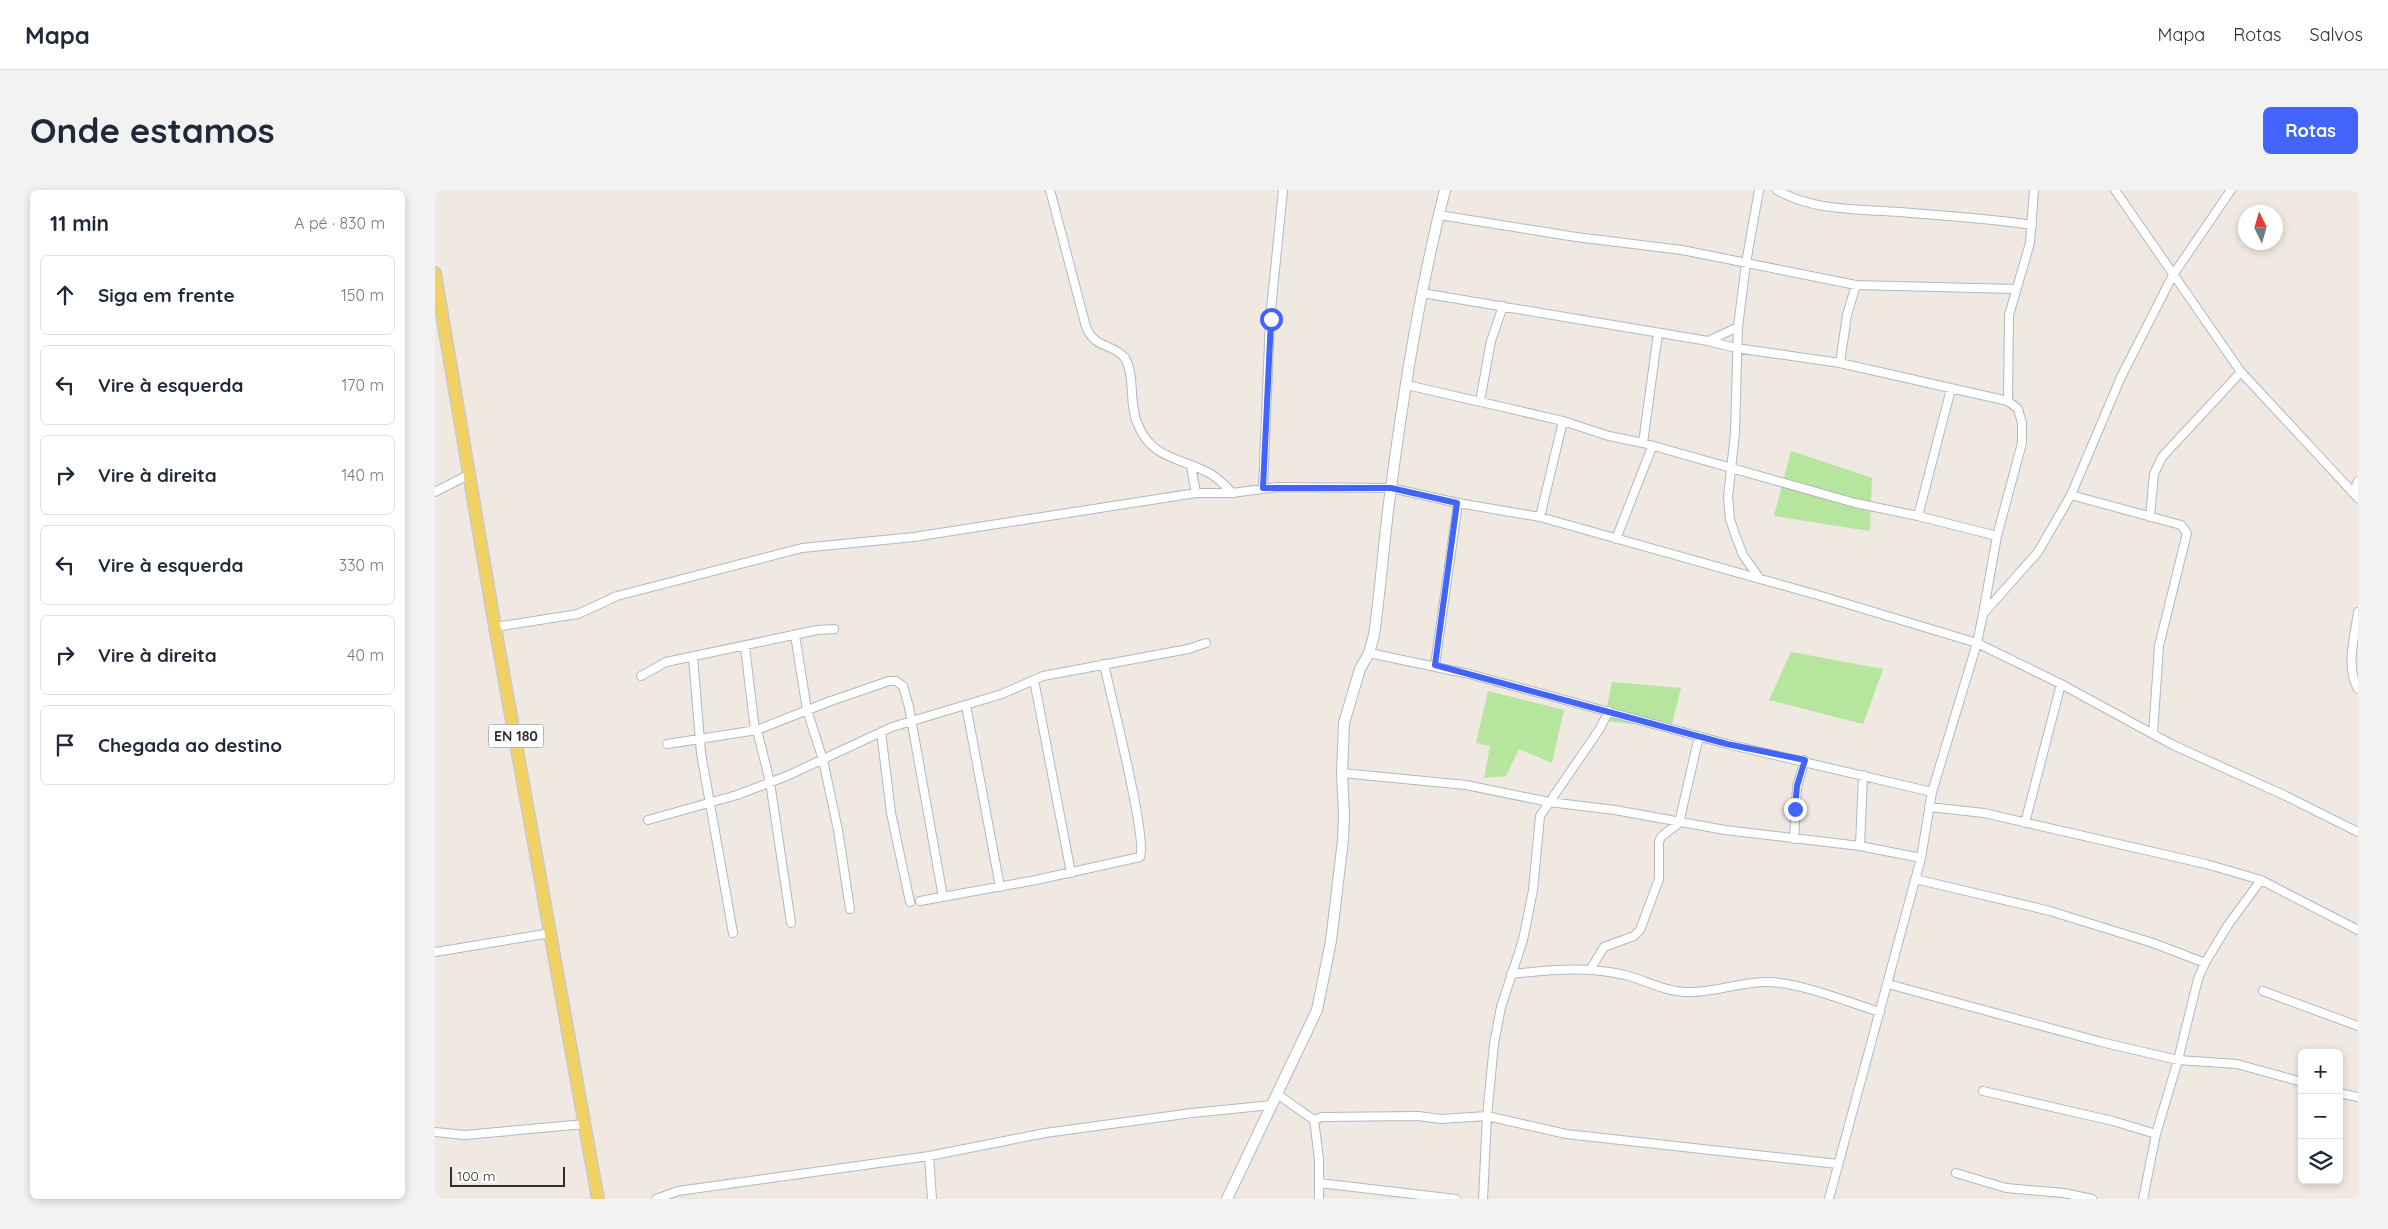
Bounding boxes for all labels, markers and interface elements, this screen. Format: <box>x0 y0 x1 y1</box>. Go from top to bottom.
text: Mapa <box>25 20 90 50</box>
text: Mapa <box>2158 23 2205 46</box>
text: Rotas <box>2233 23 2282 46</box>
text: Salvos <box>2310 23 2363 46</box>
button: Rotas <box>2263 107 2358 154</box>
text: Onde estamos <box>30 108 275 152</box>
north arrow <box>2238 205 2283 250</box>
text: 11 min <box>50 210 109 236</box>
text: A pé · 830 m <box>294 213 385 233</box>
icon: ahead <box>51 281 79 309</box>
text: Siga em frente <box>98 283 235 307</box>
text: 150 m <box>341 285 384 305</box>
route start <box>1260 308 1283 331</box>
icon: left <box>51 371 79 399</box>
text: Vire à esquerda <box>98 373 243 397</box>
text: 170 m <box>341 375 384 395</box>
icon: right <box>51 461 79 489</box>
text: Vire à direita <box>98 463 217 487</box>
text: 140 m <box>341 465 384 485</box>
icon: left <box>51 551 79 579</box>
text: Vire à esquerda <box>98 553 243 577</box>
text: 330 m <box>339 555 384 575</box>
icon: right <box>51 641 79 669</box>
text: Vire à direita <box>98 643 217 667</box>
text: 40 m <box>347 645 384 665</box>
road number: EN 180 <box>489 724 543 748</box>
icon: arrive <box>51 731 79 759</box>
text: Chegada ao destino <box>98 733 282 757</box>
route end <box>1784 798 1807 821</box>
map controls <box>2298 1049 2343 1184</box>
button: + <box>2298 1049 2343 1094</box>
button: − <box>2298 1094 2343 1139</box>
button: layers <box>2298 1139 2343 1184</box>
scale bar <box>450 1164 565 1187</box>
text: 100 m <box>457 1167 495 1185</box>

